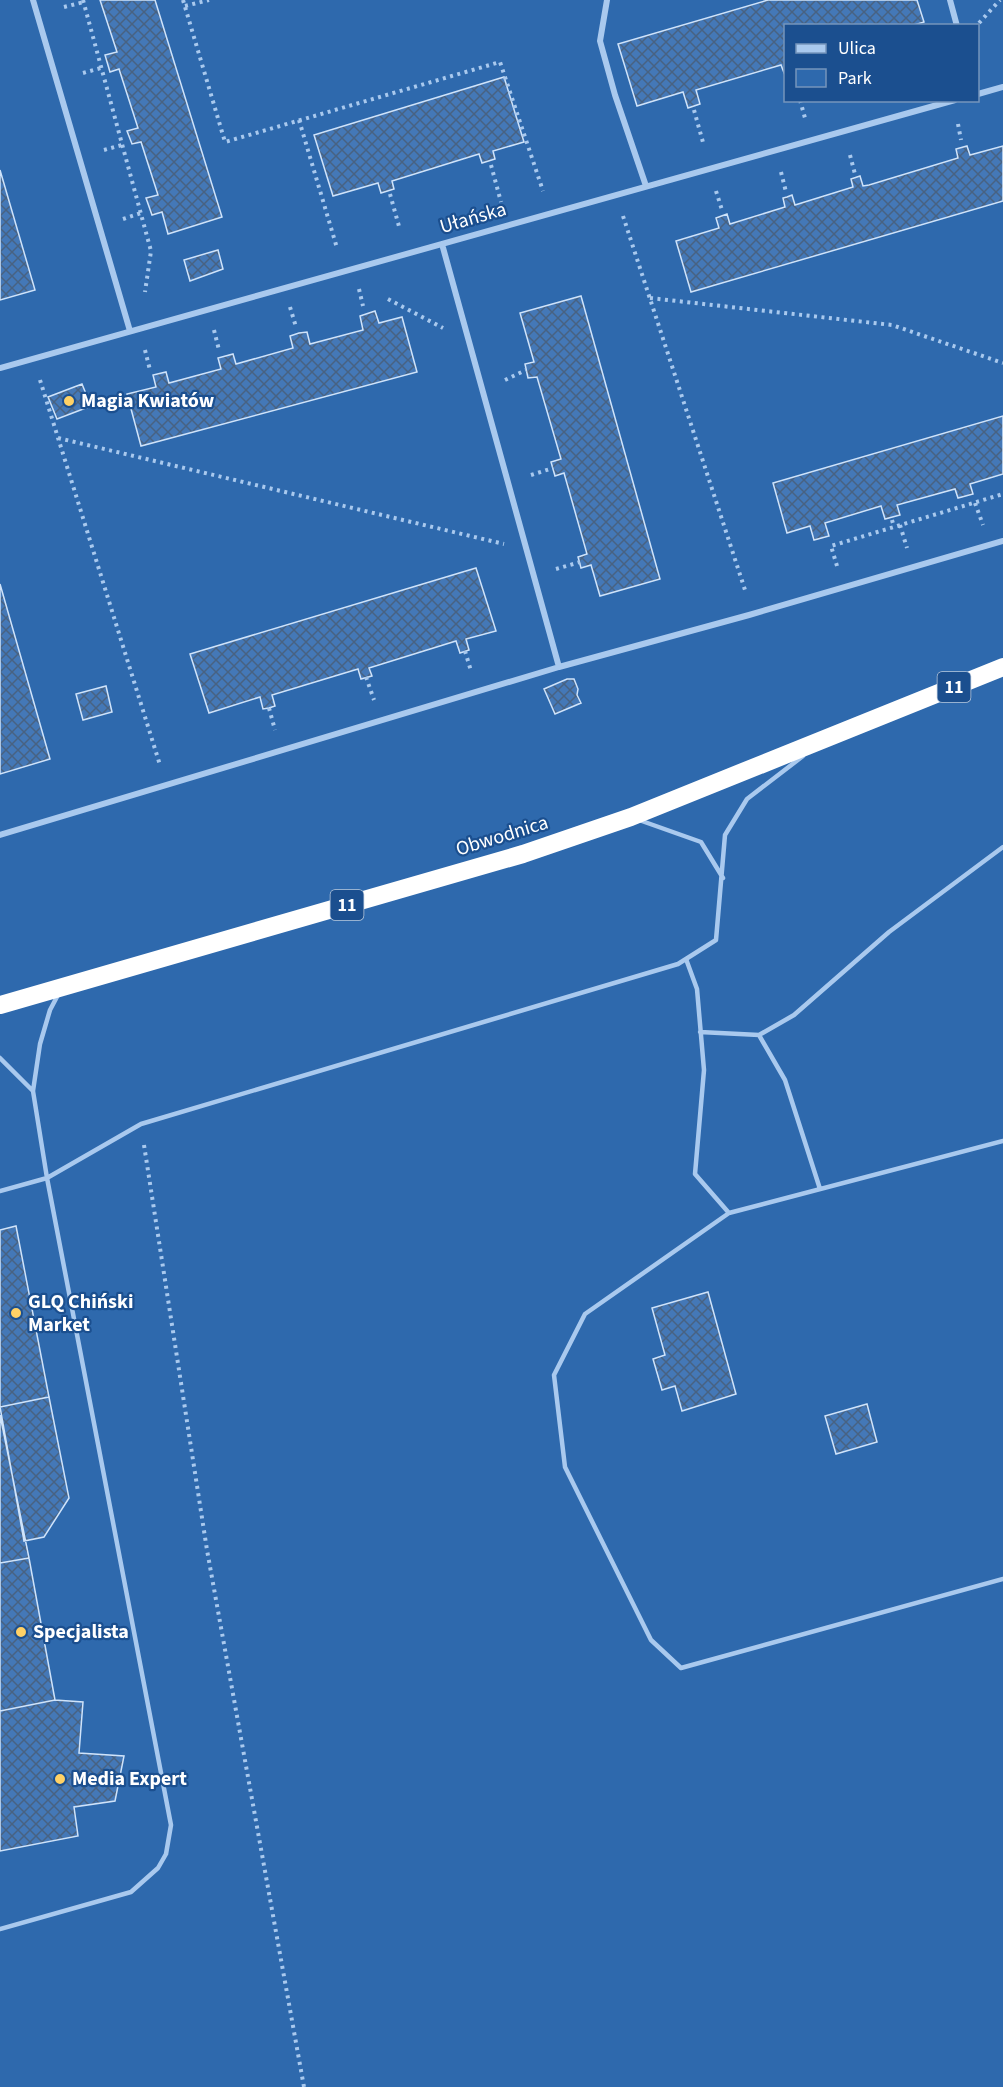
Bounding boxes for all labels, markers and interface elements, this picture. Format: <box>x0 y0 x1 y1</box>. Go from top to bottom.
legend <box>784 24 979 102</box>
text: Ulica <box>838 36 876 61</box>
text: Park <box>838 66 872 91</box>
street label: Ułańska <box>436 195 510 241</box>
place label: Magia Kwiatów <box>81 387 215 415</box>
marker: Magia Kwiatów <box>62 394 76 408</box>
road number: 11 <box>938 672 970 702</box>
street label: Obwodnica <box>452 809 552 863</box>
road number: 11 <box>330 890 364 920</box>
place label: GLQ Chiński Market <box>28 1288 133 1339</box>
marker: GLQ Chiński Market <box>9 1306 23 1320</box>
place label: Specjalista <box>33 1618 129 1646</box>
marker: Specjalista <box>14 1625 28 1639</box>
place label: Media Expert <box>72 1765 187 1793</box>
marker: Media Expert <box>53 1772 67 1786</box>

